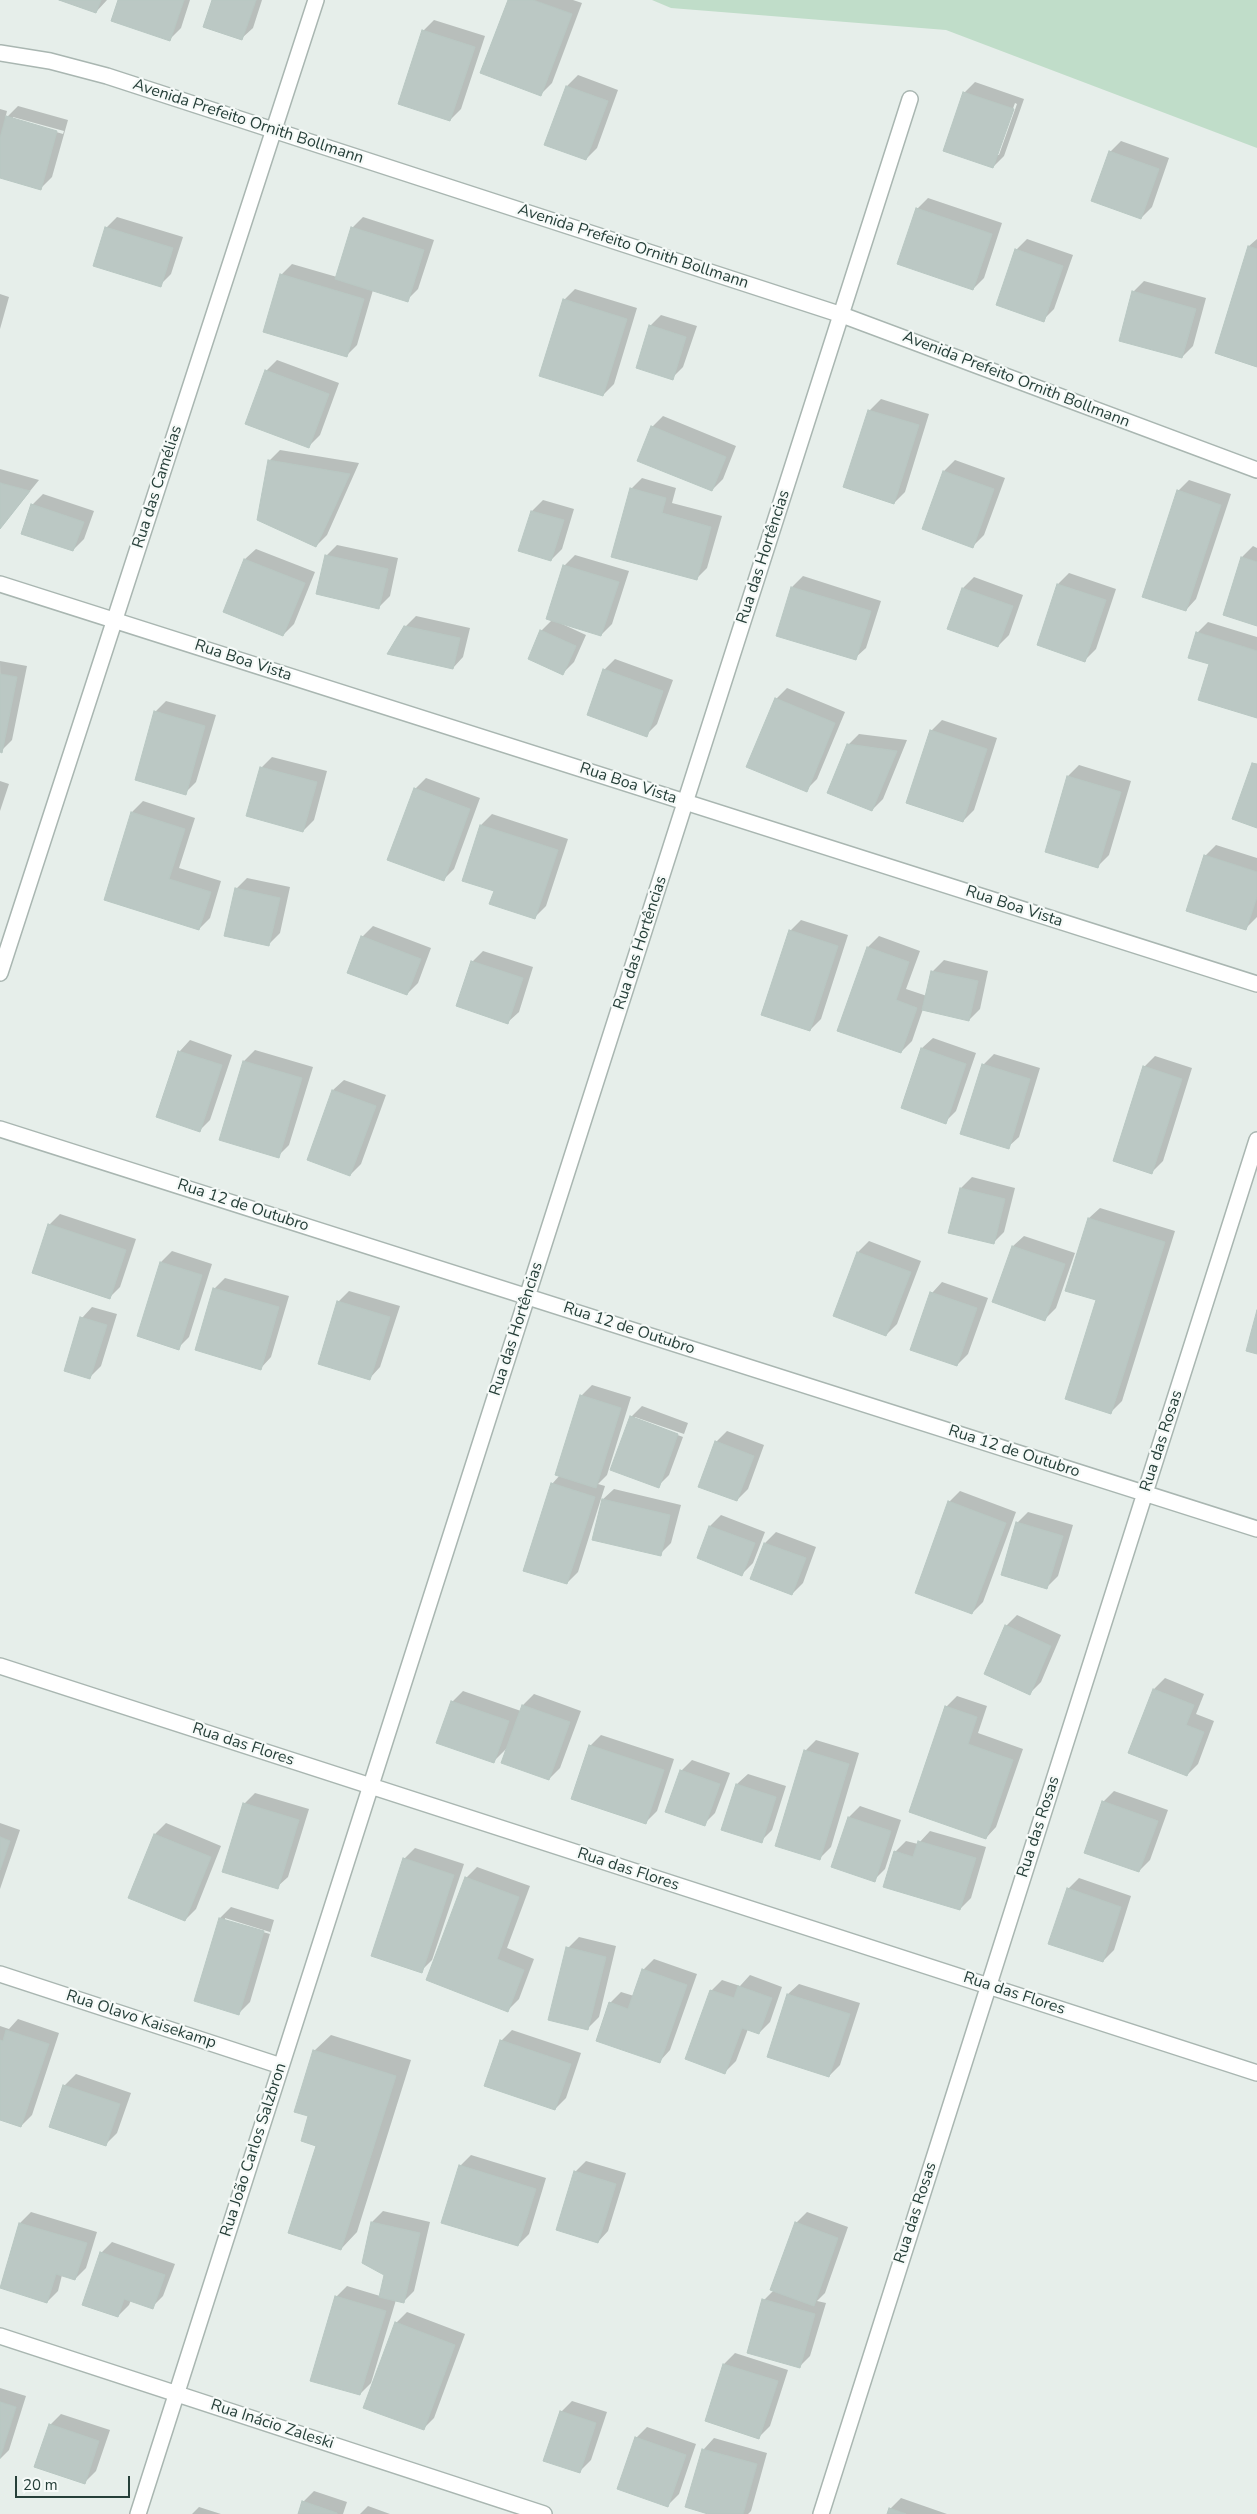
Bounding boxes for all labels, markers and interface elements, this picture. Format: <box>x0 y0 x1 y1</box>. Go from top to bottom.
street label: Avenida Prefeito Ornith Bollmann <box>130 76 366 168</box>
street label: Avenida Prefeito Ornith Bollmann <box>515 201 751 293</box>
street label: Avenida Prefeito Ornith Bollmann <box>900 328 1132 432</box>
street label: Rua das Camélias <box>129 423 187 551</box>
street label: Rua das Hortências <box>733 488 795 626</box>
street label: Rua Boa Vista <box>192 636 294 686</box>
street label: Rua Boa Vista <box>577 759 679 809</box>
street label: Rua das Hortências <box>610 874 672 1012</box>
street label: Rua Boa Vista <box>963 882 1065 932</box>
street label: Rua 12 de Outubro <box>175 1176 311 1236</box>
street label: Rua das Hortências <box>486 1260 548 1398</box>
street label: Rua 12 de Outubro <box>561 1299 697 1359</box>
street label: Rua das Rosas <box>1137 1388 1187 1494</box>
street label: Rua 12 de Outubro <box>946 1422 1082 1482</box>
street label: Rua das Flores <box>190 1719 296 1771</box>
street label: Rua das Rosas <box>1014 1774 1064 1880</box>
street label: Rua das Flores <box>575 1844 681 1896</box>
street label: Rua das Flores <box>961 1968 1067 2020</box>
street label: Rua Olavo Kaisekamp <box>64 1987 218 2053</box>
street label: Rua João Carlos Salzbron <box>217 2061 291 2239</box>
street label: Rua das Rosas <box>891 2160 941 2266</box>
street label: Rua Inácio Zaleski <box>208 2396 336 2454</box>
scale bar <box>18 2466 132 2498</box>
text: 20 m <box>23 2475 58 2495</box>

